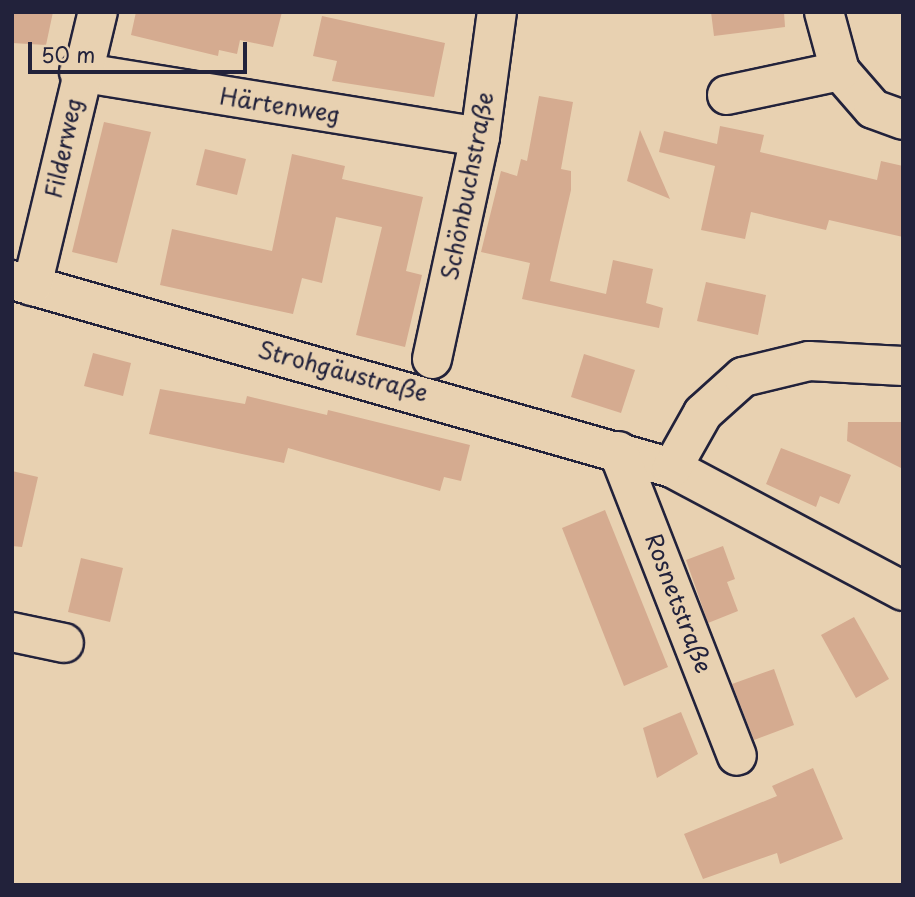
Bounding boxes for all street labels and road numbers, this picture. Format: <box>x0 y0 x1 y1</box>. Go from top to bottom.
street label: Härtenweg <box>218 82 342 128</box>
street label: Schönbuchstraße <box>435 89 499 283</box>
street label: Filderweg <box>39 95 87 201</box>
street label: Strohgäustraße <box>255 335 431 407</box>
street label: Rosnetstraße <box>640 529 718 677</box>

